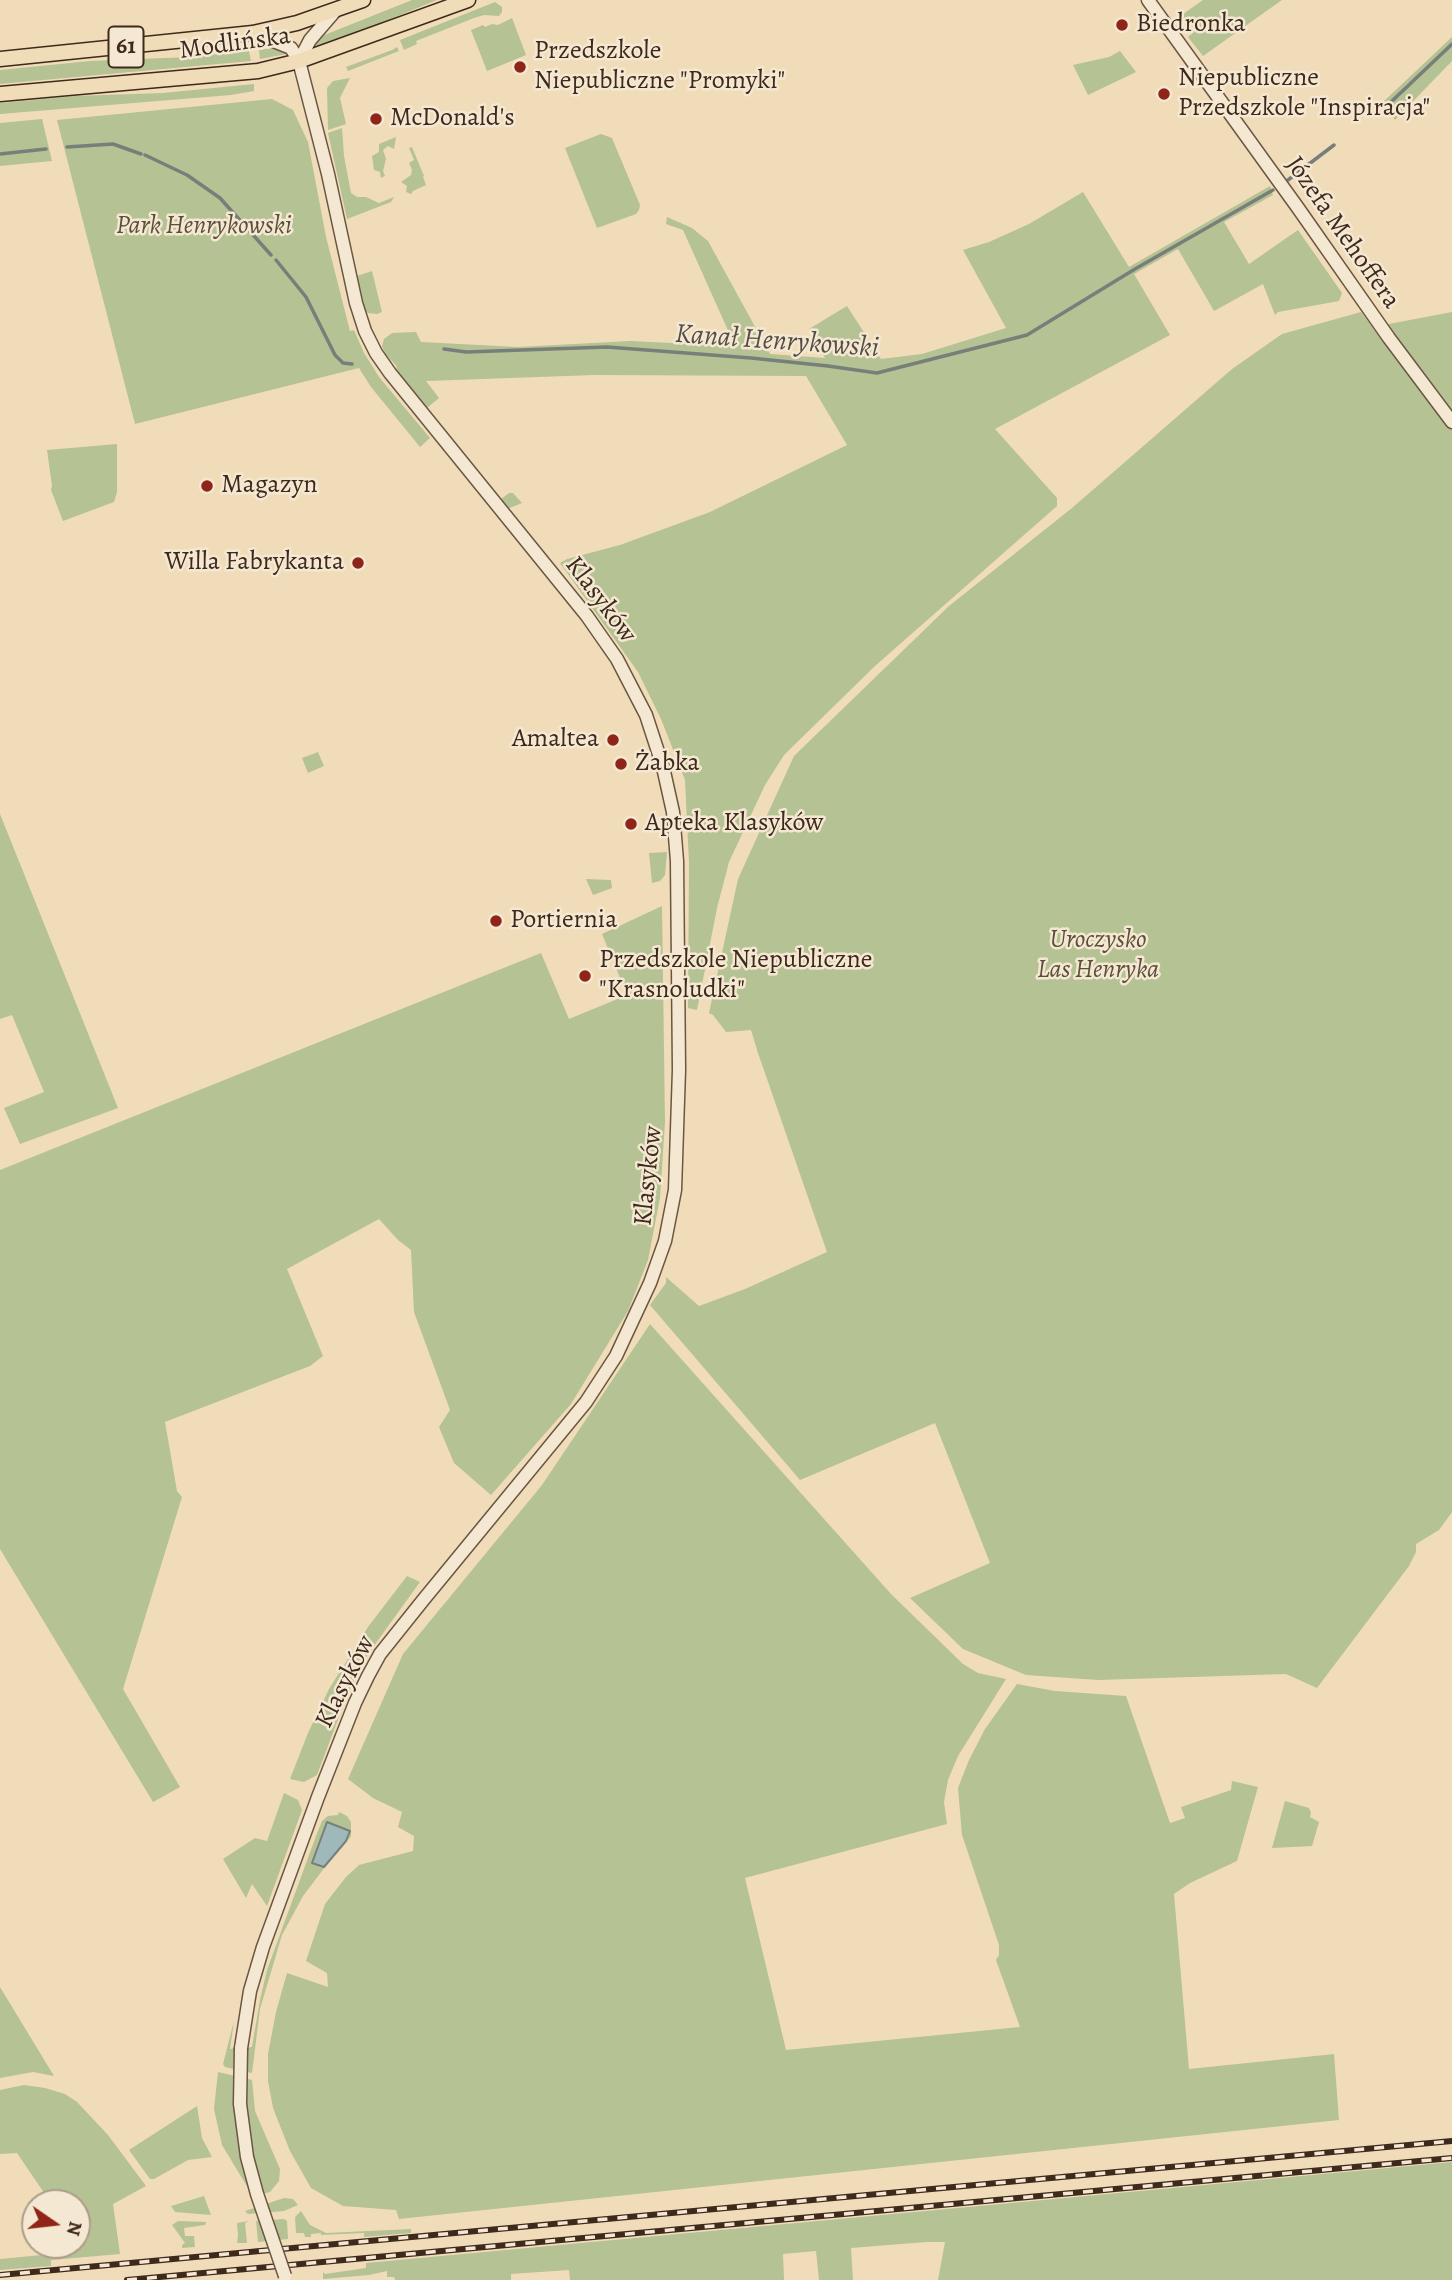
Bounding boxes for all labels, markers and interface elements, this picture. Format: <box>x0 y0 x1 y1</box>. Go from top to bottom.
place label: Biedronka <box>1136 9 1246 41</box>
marker: Biedronka <box>1114 17 1130 33</box>
street label: Modlińska <box>178 21 292 67</box>
road number: 61 <box>108 27 144 68</box>
place label: Przedszkole Niepubliczne "Promyki" <box>534 36 785 98</box>
marker: Przedszkole Niepubliczne "Promyki" <box>512 59 528 75</box>
place label: Niepubliczne Przedszkole "Inspiracja" <box>1178 63 1430 124</box>
marker: Niepubliczne Przedszkole "Inspiracja" <box>1156 86 1172 102</box>
place label: McDonald's <box>390 103 515 135</box>
marker: McDonald's <box>368 111 384 127</box>
street label: Józefa Mehoffera <box>1278 151 1406 315</box>
park label: Park Henrykowski <box>116 211 292 243</box>
water label: Kanał Henrykowski <box>674 318 880 366</box>
place label: Magazyn <box>221 470 317 502</box>
marker: Magazyn <box>199 478 215 494</box>
place label: Willa Fabrykanta <box>165 547 344 579</box>
street label: Klasyków <box>557 551 643 649</box>
marker: Willa Fabrykanta <box>350 555 366 571</box>
place label: Amaltea <box>512 724 599 756</box>
marker: Amaltea <box>605 732 621 748</box>
place label: Żabka <box>635 748 700 780</box>
marker: Żabka <box>613 756 629 772</box>
place label: Apteka Klasyków <box>645 808 823 840</box>
marker: Apteka Klasyków <box>623 816 639 832</box>
place label: Portiernia <box>510 905 617 937</box>
marker: Portiernia <box>488 913 504 929</box>
park label: Uroczysko Las Henryka <box>1037 925 1159 986</box>
place label: Przedszkole Niepubliczne "Krasnoludki" <box>599 945 872 1006</box>
marker: Przedszkole Niepubliczne "Krasnoludki" <box>577 968 593 984</box>
street label: Klasyków <box>628 1125 670 1227</box>
street label: Klasyków <box>309 1630 383 1734</box>
north arrow <box>21 2189 91 2259</box>
text: N <box>60 2219 89 2238</box>

